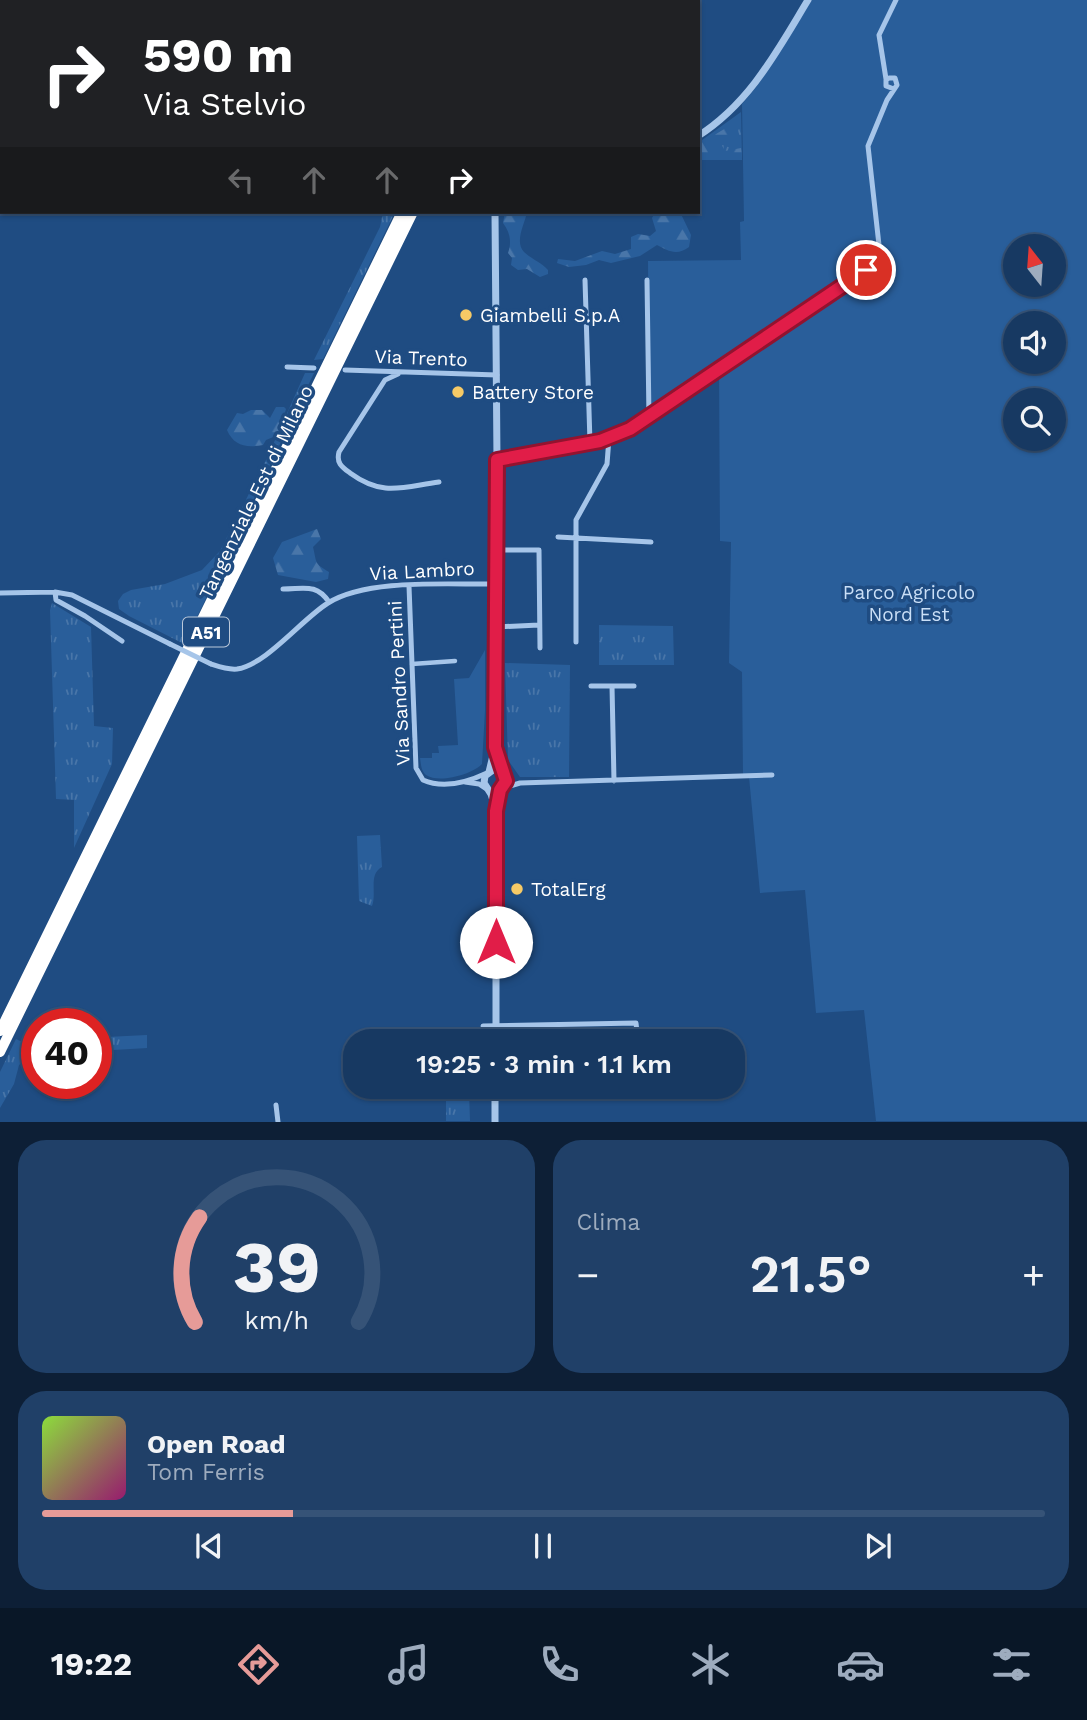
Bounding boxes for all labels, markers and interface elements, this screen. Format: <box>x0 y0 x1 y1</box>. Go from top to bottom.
text: 590 m <box>143 26 293 84</box>
icon: right <box>28 28 119 119</box>
text: Via Stelvio <box>143 85 306 123</box>
icon: left <box>222 161 260 199</box>
icon: ahead <box>295 161 333 199</box>
icon: ahead <box>368 161 406 199</box>
icon: right <box>441 161 479 199</box>
north arrow <box>1003 234 1066 298</box>
map controls <box>1003 234 1066 451</box>
pin <box>836 240 896 300</box>
icon: arrive <box>847 251 885 289</box>
place label: Giambelli S.p.A <box>480 304 621 327</box>
marker: Giambelli S.p.A <box>458 307 474 323</box>
button: sound <box>1003 311 1066 374</box>
street label: Via Trento <box>374 345 468 371</box>
street label: Tangenziale Est di Milano <box>194 381 318 603</box>
place label: Battery Store <box>472 381 594 404</box>
marker: Battery Store <box>450 384 466 400</box>
button: search <box>1003 388 1066 451</box>
street label: Via Lambro <box>369 557 475 585</box>
park label: Parco Agricolo Nord Est <box>843 581 975 626</box>
street label: Via Sandro Pertini <box>383 600 415 766</box>
road number: A51 <box>183 618 229 646</box>
place label: TotalErg <box>531 878 607 901</box>
marker: TotalErg <box>509 881 525 897</box>
position arrow <box>459 905 533 979</box>
speed limit sign: 40 <box>21 1008 112 1099</box>
text: 19:25 · 3 min · 1.1 km <box>416 1049 672 1079</box>
text: Clima <box>577 1209 640 1236</box>
text: 39 <box>232 1225 320 1311</box>
text: 21.5° <box>750 1244 872 1305</box>
text: − <box>577 1253 599 1297</box>
text: + <box>1022 1253 1045 1297</box>
text: km/h <box>244 1306 308 1335</box>
text: Open Road <box>147 1429 285 1459</box>
text: Tom Ferris <box>147 1459 265 1486</box>
icon: previous <box>190 1527 228 1565</box>
icon: pause <box>524 1527 562 1565</box>
icon: next <box>859 1527 897 1565</box>
icon: directions <box>234 1640 283 1689</box>
icon: music <box>384 1640 433 1689</box>
icon: phone <box>535 1640 584 1689</box>
icon: climate <box>686 1640 735 1689</box>
icon: car <box>836 1640 885 1689</box>
icon: filters <box>987 1640 1036 1689</box>
text: 19:22 <box>51 1645 132 1683</box>

